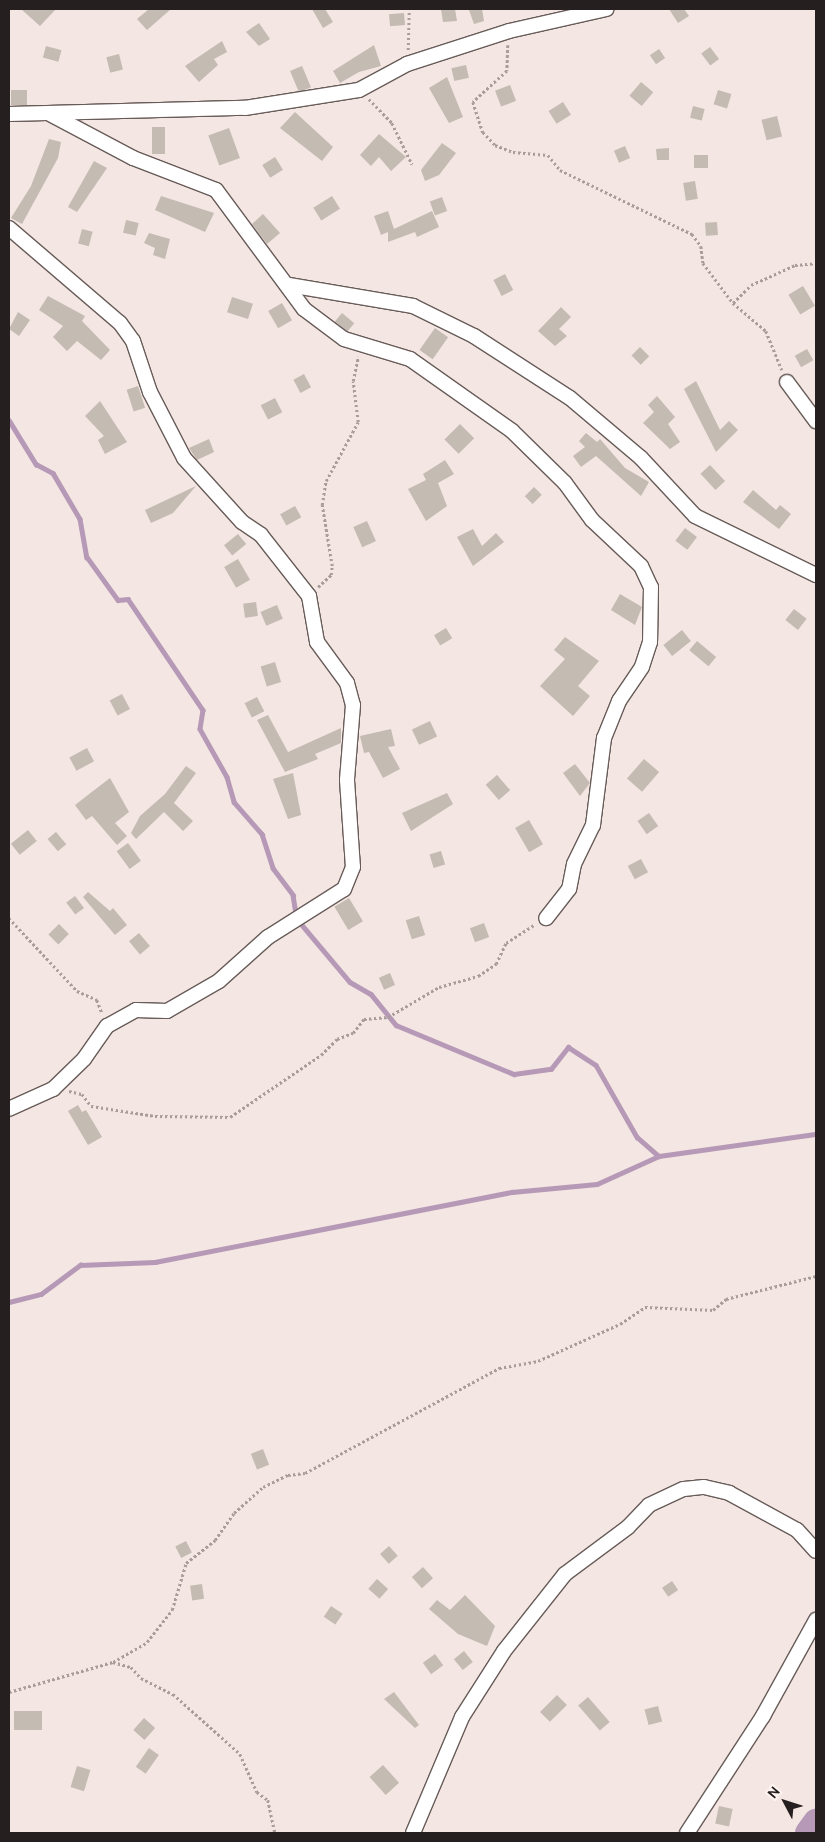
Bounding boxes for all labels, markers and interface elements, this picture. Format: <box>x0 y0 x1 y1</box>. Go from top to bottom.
north arrow <box>760 1777 810 1827</box>
text: N <box>764 1783 783 1802</box>

